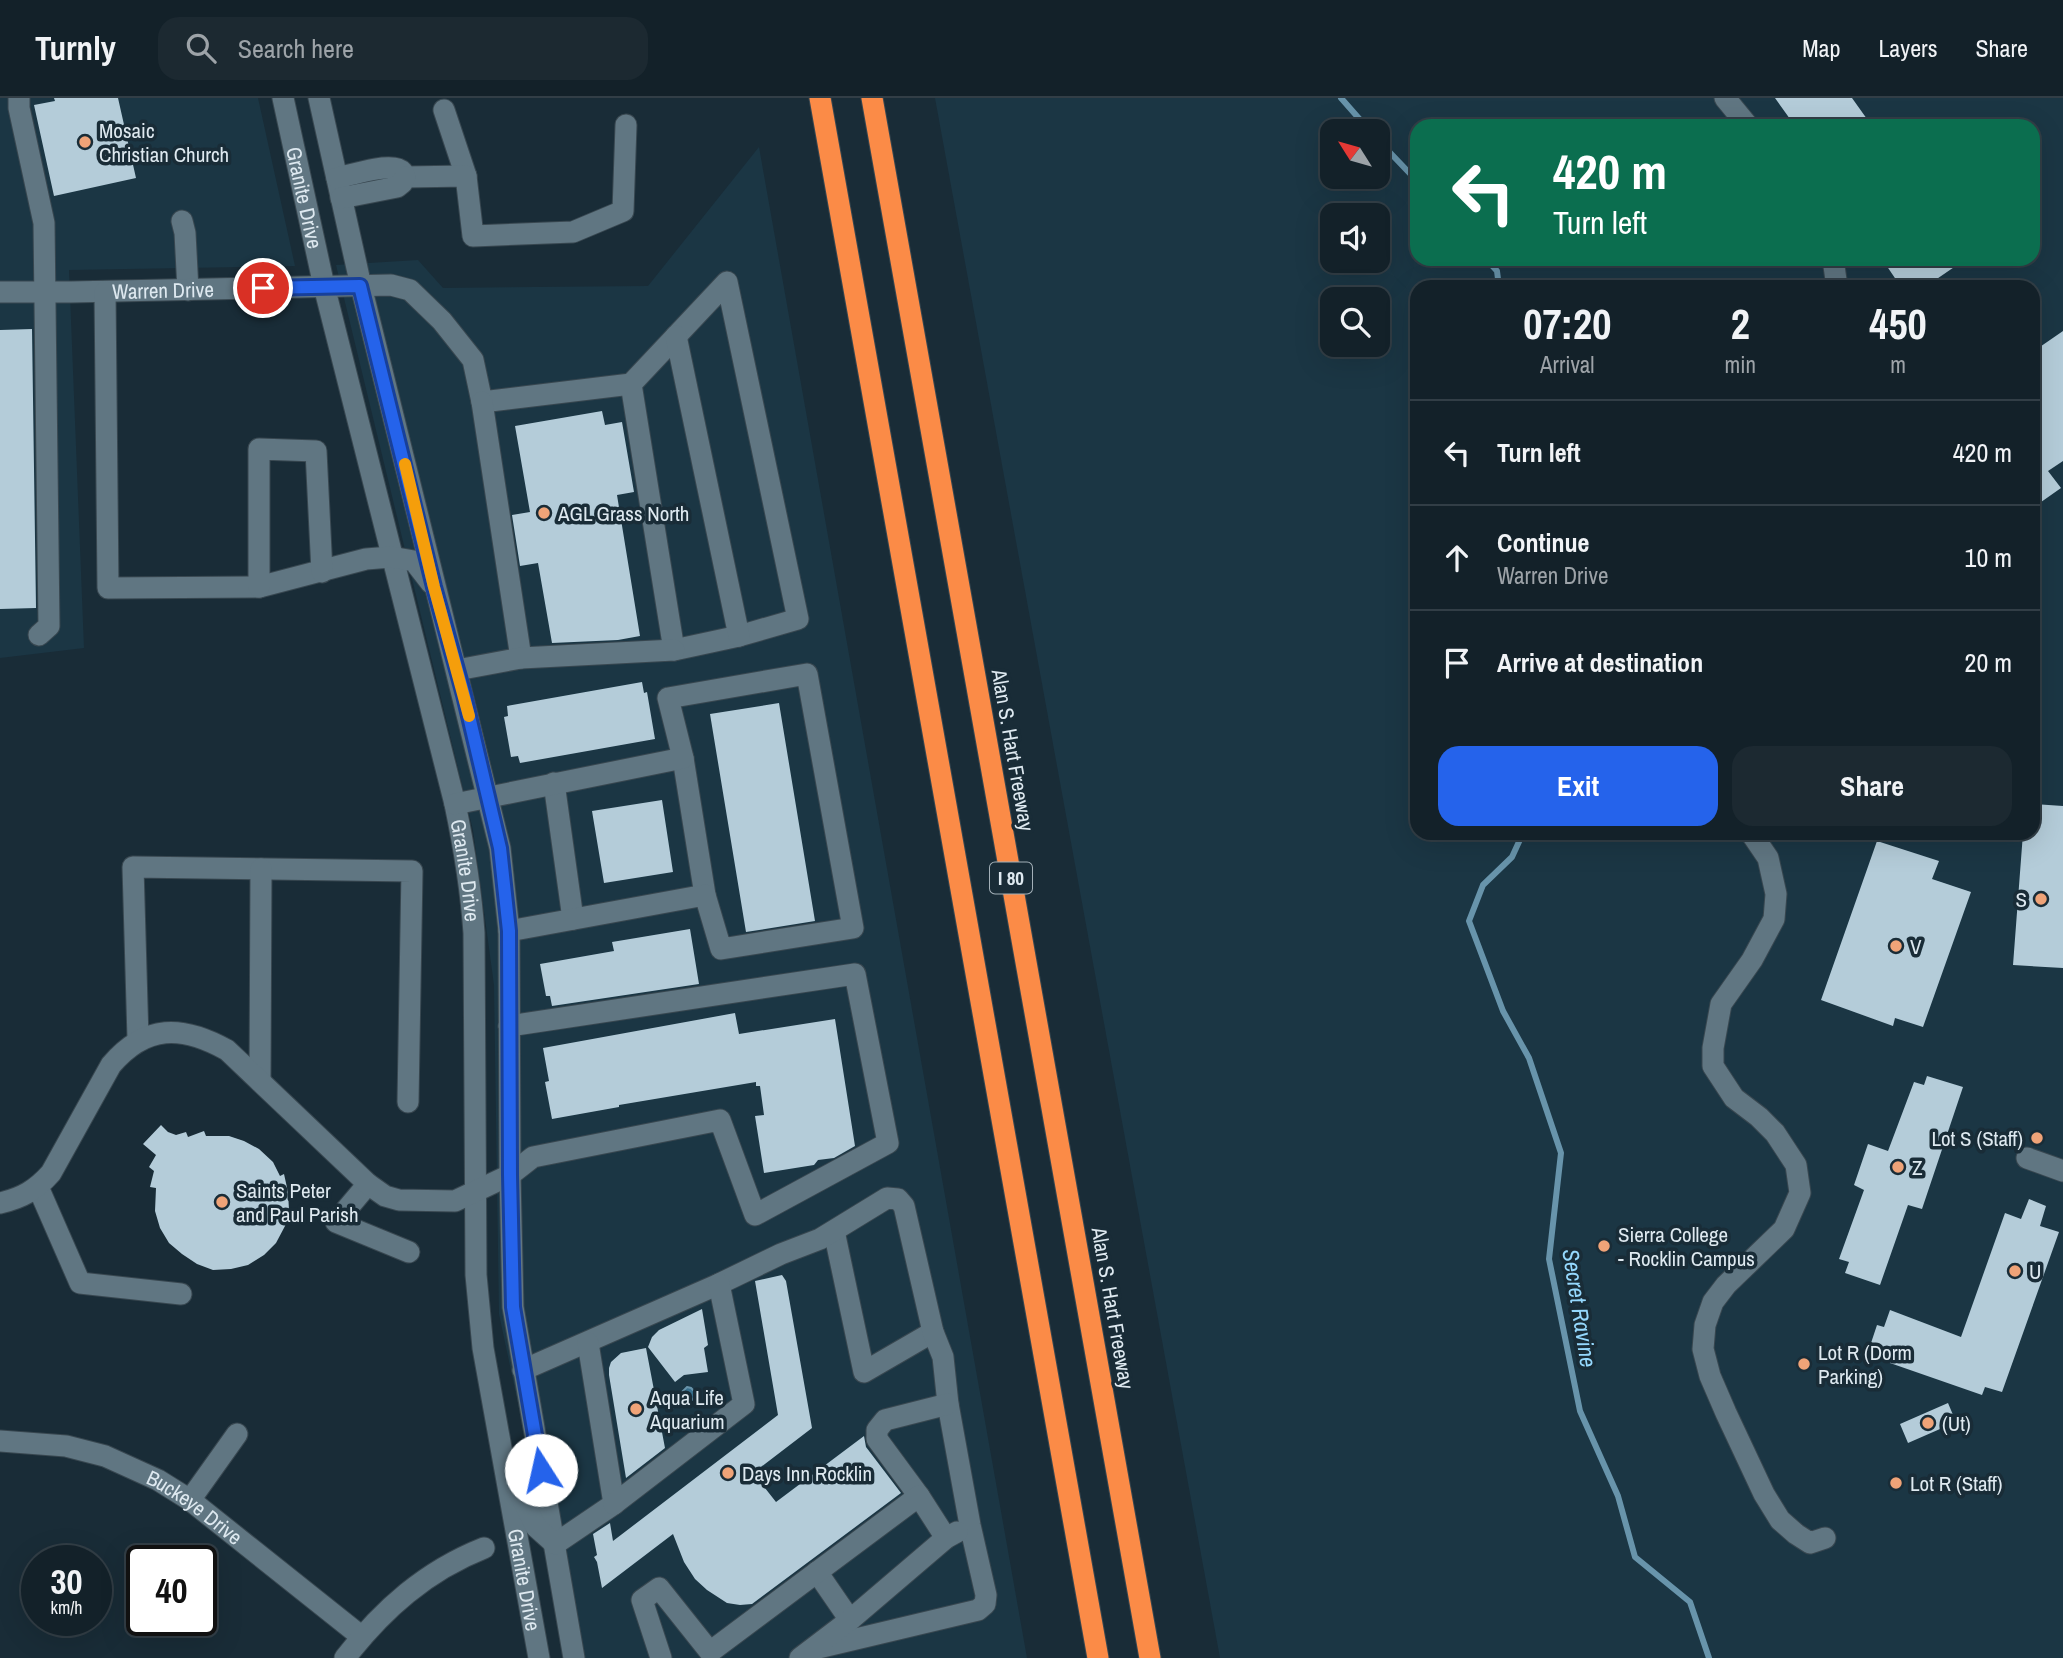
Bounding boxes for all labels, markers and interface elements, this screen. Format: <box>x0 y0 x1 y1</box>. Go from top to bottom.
search box <box>158 17 648 80</box>
text: Turnly <box>35 26 116 70</box>
icon: search <box>182 29 220 67</box>
text: Search here <box>238 31 354 66</box>
text: Map <box>1802 32 1840 64</box>
text: Layers <box>1878 32 1937 64</box>
text: Share <box>1975 32 2028 64</box>
place label: Mosaic Christian Church <box>99 116 229 169</box>
north arrow <box>1320 119 1390 189</box>
map controls <box>1320 119 1390 357</box>
marker: Mosaic Christian Church <box>77 134 93 150</box>
text: 420 m <box>1553 138 1667 204</box>
street label: Granite Drive <box>280 144 330 251</box>
icon: left <box>1438 147 1529 238</box>
text: Turn left <box>1553 201 1647 244</box>
button: sound <box>1320 203 1390 273</box>
pin <box>233 258 293 318</box>
icon: arrive <box>244 269 282 307</box>
street label: Warren Drive <box>112 274 214 306</box>
button: search <box>1320 287 1390 357</box>
text: 07:20 <box>1523 296 1611 352</box>
text: 2 <box>1731 296 1750 352</box>
text: 450 <box>1869 296 1927 352</box>
text: Arrival <box>1540 349 1595 380</box>
text: min <box>1725 349 1756 380</box>
text: m <box>1890 349 1906 380</box>
icon: left <box>1438 434 1476 472</box>
text: Turn left <box>1497 435 1581 470</box>
text: 420 m <box>1953 435 2012 470</box>
place label: AGL Grass North <box>557 499 689 528</box>
marker: AGL Grass North <box>536 505 552 521</box>
text: Continue <box>1497 525 1589 560</box>
icon: ahead <box>1438 539 1476 577</box>
text: 10 m <box>1965 540 2012 575</box>
text: Warren Drive <box>1497 560 1608 591</box>
icon: arrive <box>1438 644 1476 682</box>
text: Arrive at destination <box>1497 645 1703 680</box>
text: 20 m <box>1965 645 2012 680</box>
street label: Alan S. Hart Freeway <box>984 666 1042 833</box>
button: Exit <box>1438 746 1718 826</box>
button: Share <box>1732 746 2012 826</box>
street label: Granite Drive <box>444 817 488 923</box>
road number: I 80 <box>990 862 1032 894</box>
place label: S <box>2016 885 2027 914</box>
marker: S <box>2033 891 2049 907</box>
place label: V <box>1910 932 1922 961</box>
marker: V <box>1888 938 1904 954</box>
place label: Lot S (Staff) <box>1931 1124 2023 1153</box>
marker: Lot S (Staff) <box>2029 1130 2045 1146</box>
place label: Z <box>1912 1153 1923 1182</box>
marker: Z <box>1890 1159 1906 1175</box>
place label: Saints Peter and Paul Parish <box>236 1176 359 1229</box>
marker: Saints Peter and Paul Parish <box>214 1194 230 1210</box>
place label: Sierra College - Rocklin Campus <box>1618 1220 1755 1273</box>
street label: Alan S. Hart Freeway <box>1084 1224 1142 1391</box>
marker: Sierra College - Rocklin Campus <box>1596 1238 1612 1254</box>
water label: Secret Ravine <box>1555 1247 1605 1369</box>
place label: U <box>2029 1257 2041 1286</box>
marker: U <box>2007 1263 2023 1279</box>
place label: Lot R (Dorm Parking) <box>1818 1338 1912 1391</box>
marker: Lot R (Dorm Parking) <box>1796 1356 1812 1372</box>
place label: Aqua Life Aquarium <box>649 1383 725 1436</box>
marker: Aqua Life Aquarium <box>628 1401 644 1417</box>
place label: (Ut) <box>1942 1409 1971 1438</box>
marker: (Ut) <box>1920 1415 1936 1431</box>
position arrow <box>504 1433 578 1507</box>
place label: Days Inn Rocklin <box>742 1459 872 1488</box>
street label: Buckeye Drive <box>142 1462 249 1551</box>
marker: Days Inn Rocklin <box>720 1465 736 1481</box>
place label: Lot R (Staff) <box>1910 1469 2003 1498</box>
marker: Lot R (Staff) <box>1888 1475 1904 1491</box>
street label: Granite Drive <box>501 1526 548 1633</box>
speed limit sign: 40 <box>126 1545 217 1636</box>
text: 30 <box>51 1558 82 1605</box>
text: km/h <box>51 1595 83 1620</box>

